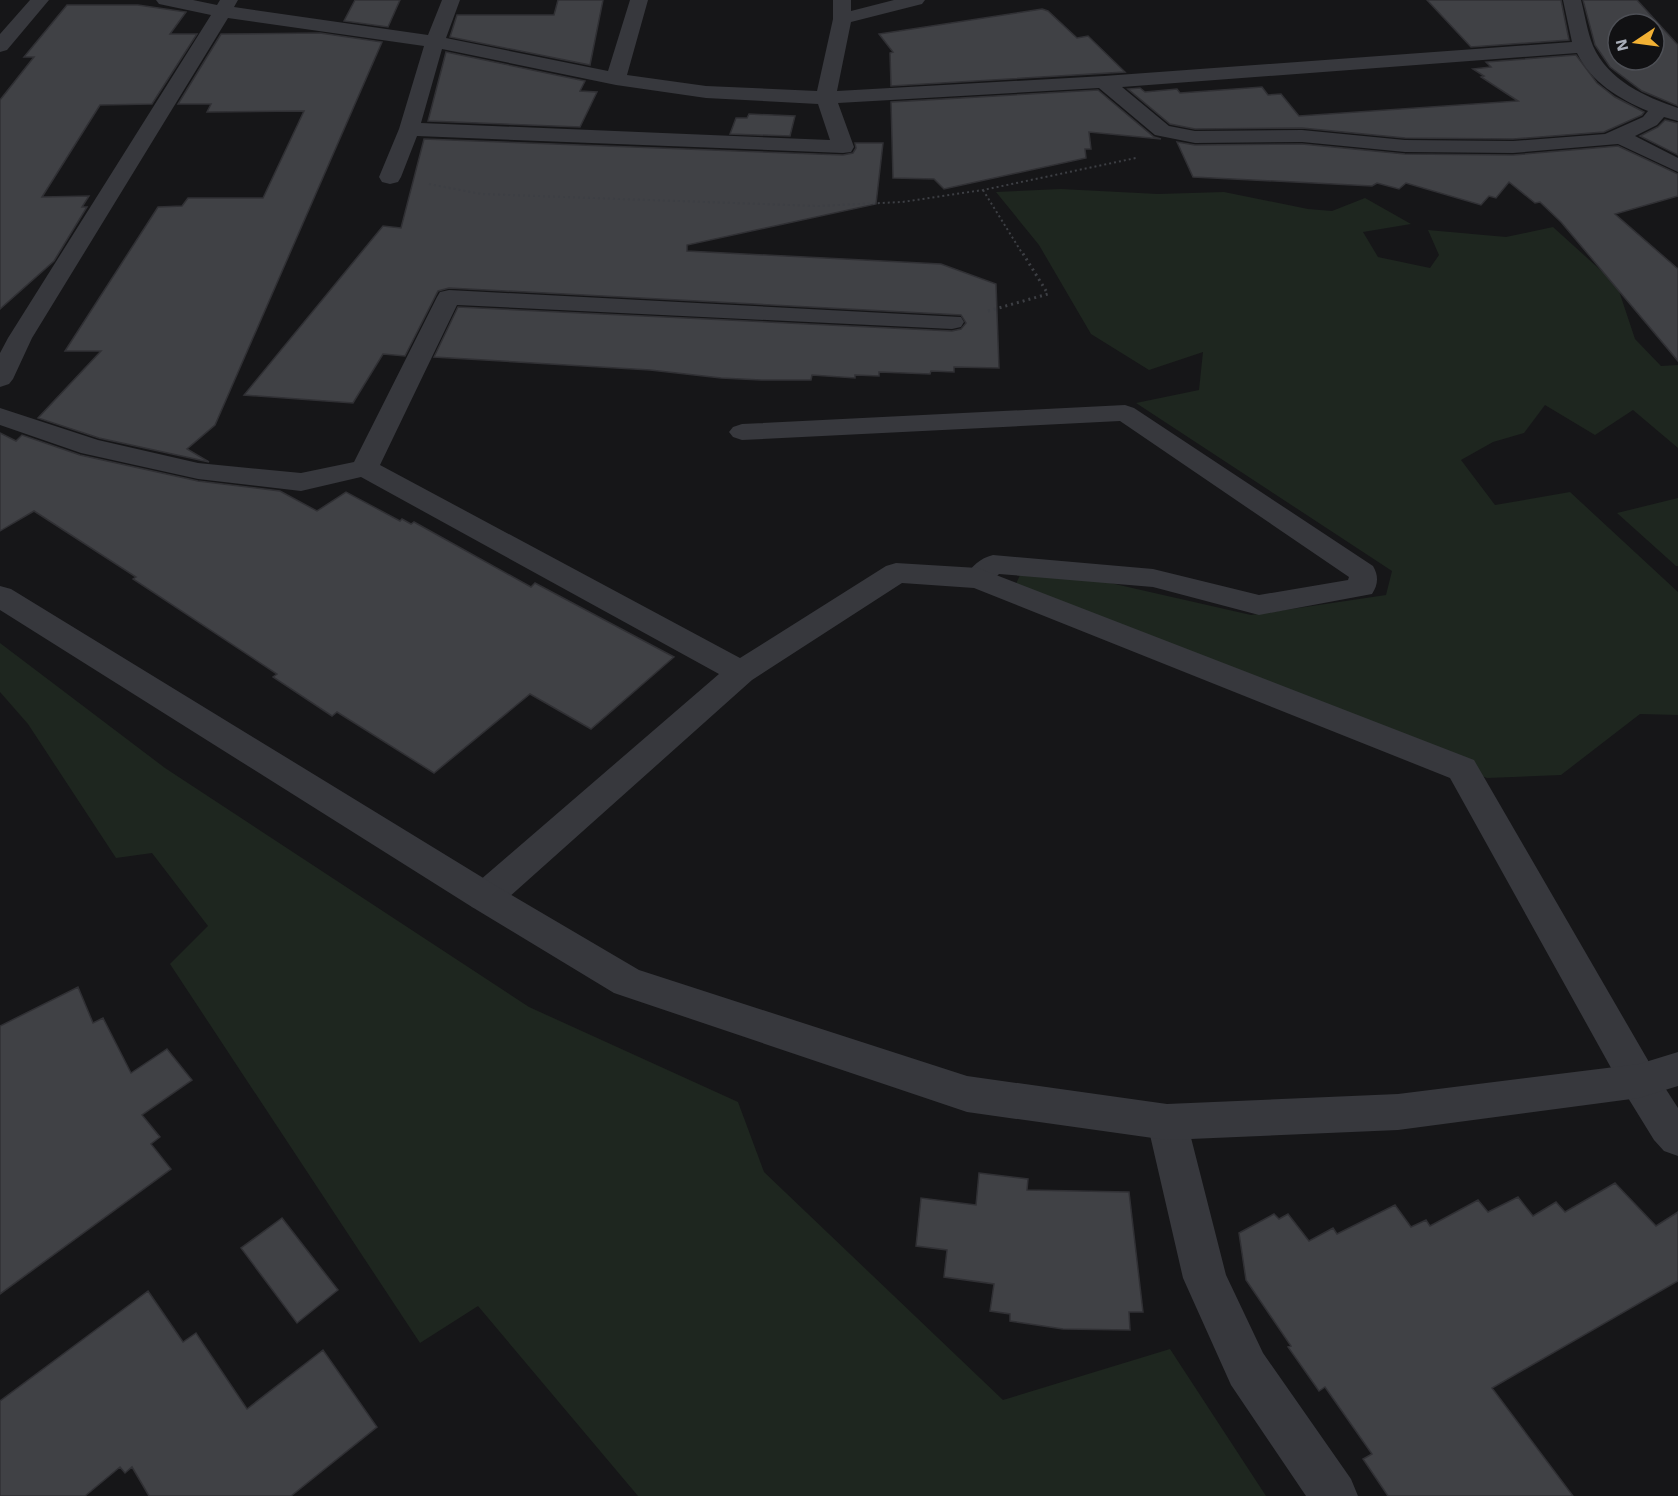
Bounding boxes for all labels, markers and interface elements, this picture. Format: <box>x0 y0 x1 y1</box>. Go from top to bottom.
north arrow <box>1606 12 1666 72</box>
text: N <box>1611 37 1632 53</box>

